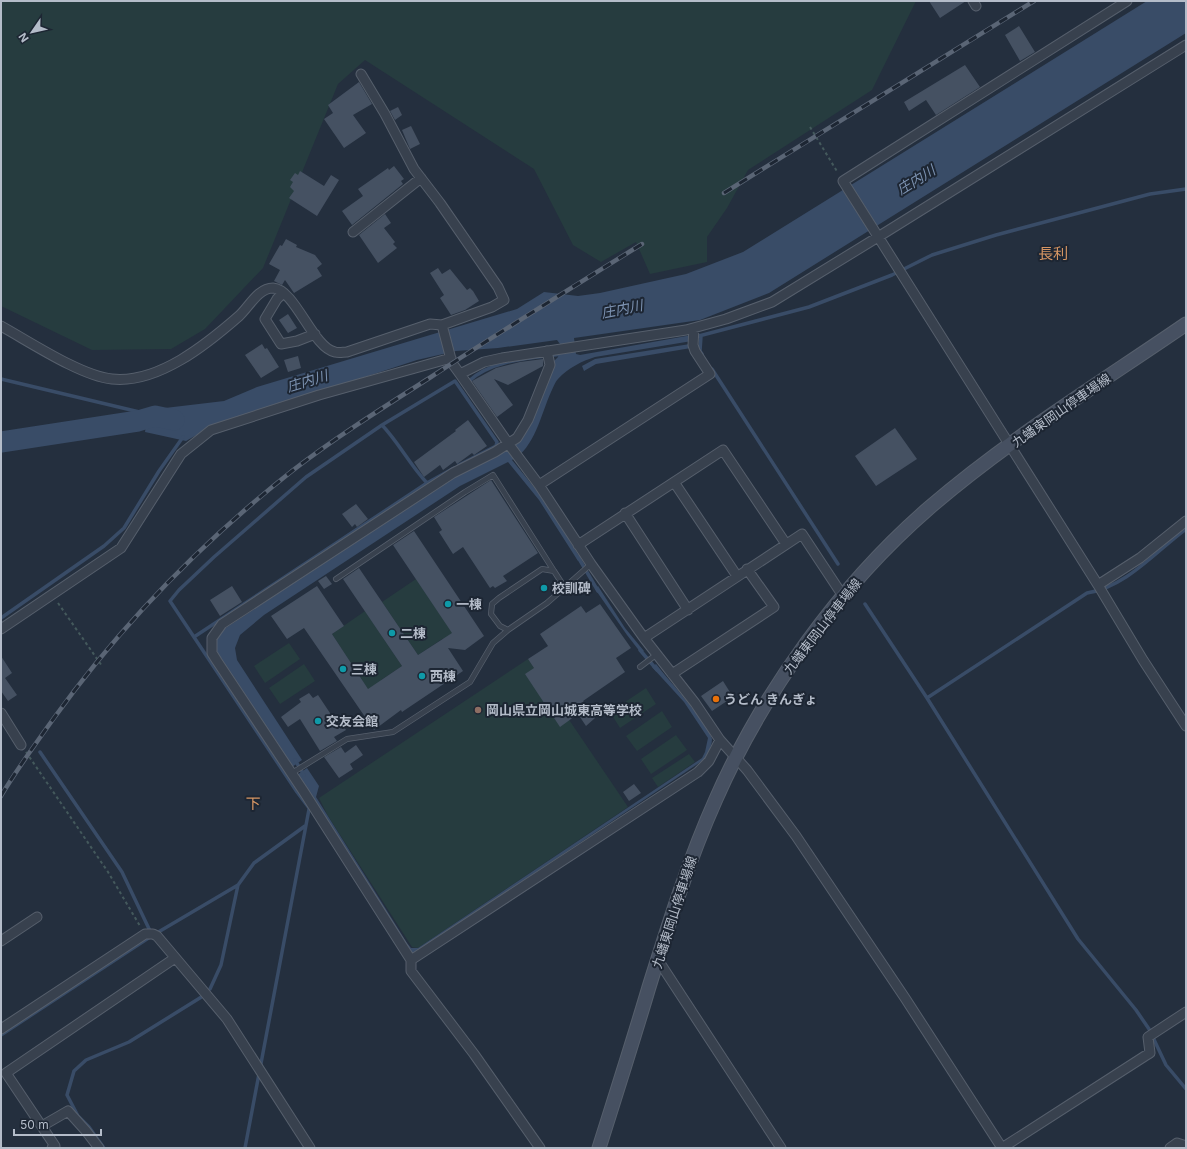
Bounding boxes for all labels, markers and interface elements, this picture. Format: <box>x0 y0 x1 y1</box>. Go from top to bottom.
north arrow <box>12 12 52 52</box>
text: N <box>16 30 32 45</box>
water label: 庄内川 <box>893 160 940 198</box>
district label: 長利 <box>1038 244 1068 263</box>
water label: 庄内川 <box>600 296 646 321</box>
water label: 庄内川 <box>284 366 331 395</box>
street label: 九蟠東岡山停車場線 <box>1008 370 1114 450</box>
street label: 九蟠東岡山停車場線 <box>780 575 864 677</box>
place label: 校訓碑 <box>552 580 591 596</box>
marker: 校訓碑 <box>539 583 549 593</box>
place label: 一棟 <box>456 596 482 612</box>
marker: 一棟 <box>443 599 453 609</box>
place label: 二棟 <box>400 625 426 641</box>
marker: 二棟 <box>387 628 397 638</box>
place label: 三棟 <box>351 661 377 677</box>
marker: 三棟 <box>338 664 348 674</box>
place label: 西棟 <box>430 668 456 684</box>
marker: 西棟 <box>417 671 427 681</box>
place label: うどん きんぎょ <box>724 691 817 707</box>
marker: うどん きんぎょ <box>711 694 721 704</box>
place label: 岡山県立岡山城東高等学校 <box>486 702 642 718</box>
marker: 岡山県立岡山城東高等学校 <box>473 705 483 715</box>
place label: 交友会館 <box>326 713 378 729</box>
marker: 交友会館 <box>313 716 323 726</box>
district label: 下 <box>245 794 261 813</box>
street label: 九蟠東岡山停車場線 <box>648 854 700 970</box>
scale bar <box>14 1111 101 1137</box>
text: 50 m <box>20 1117 49 1132</box>

